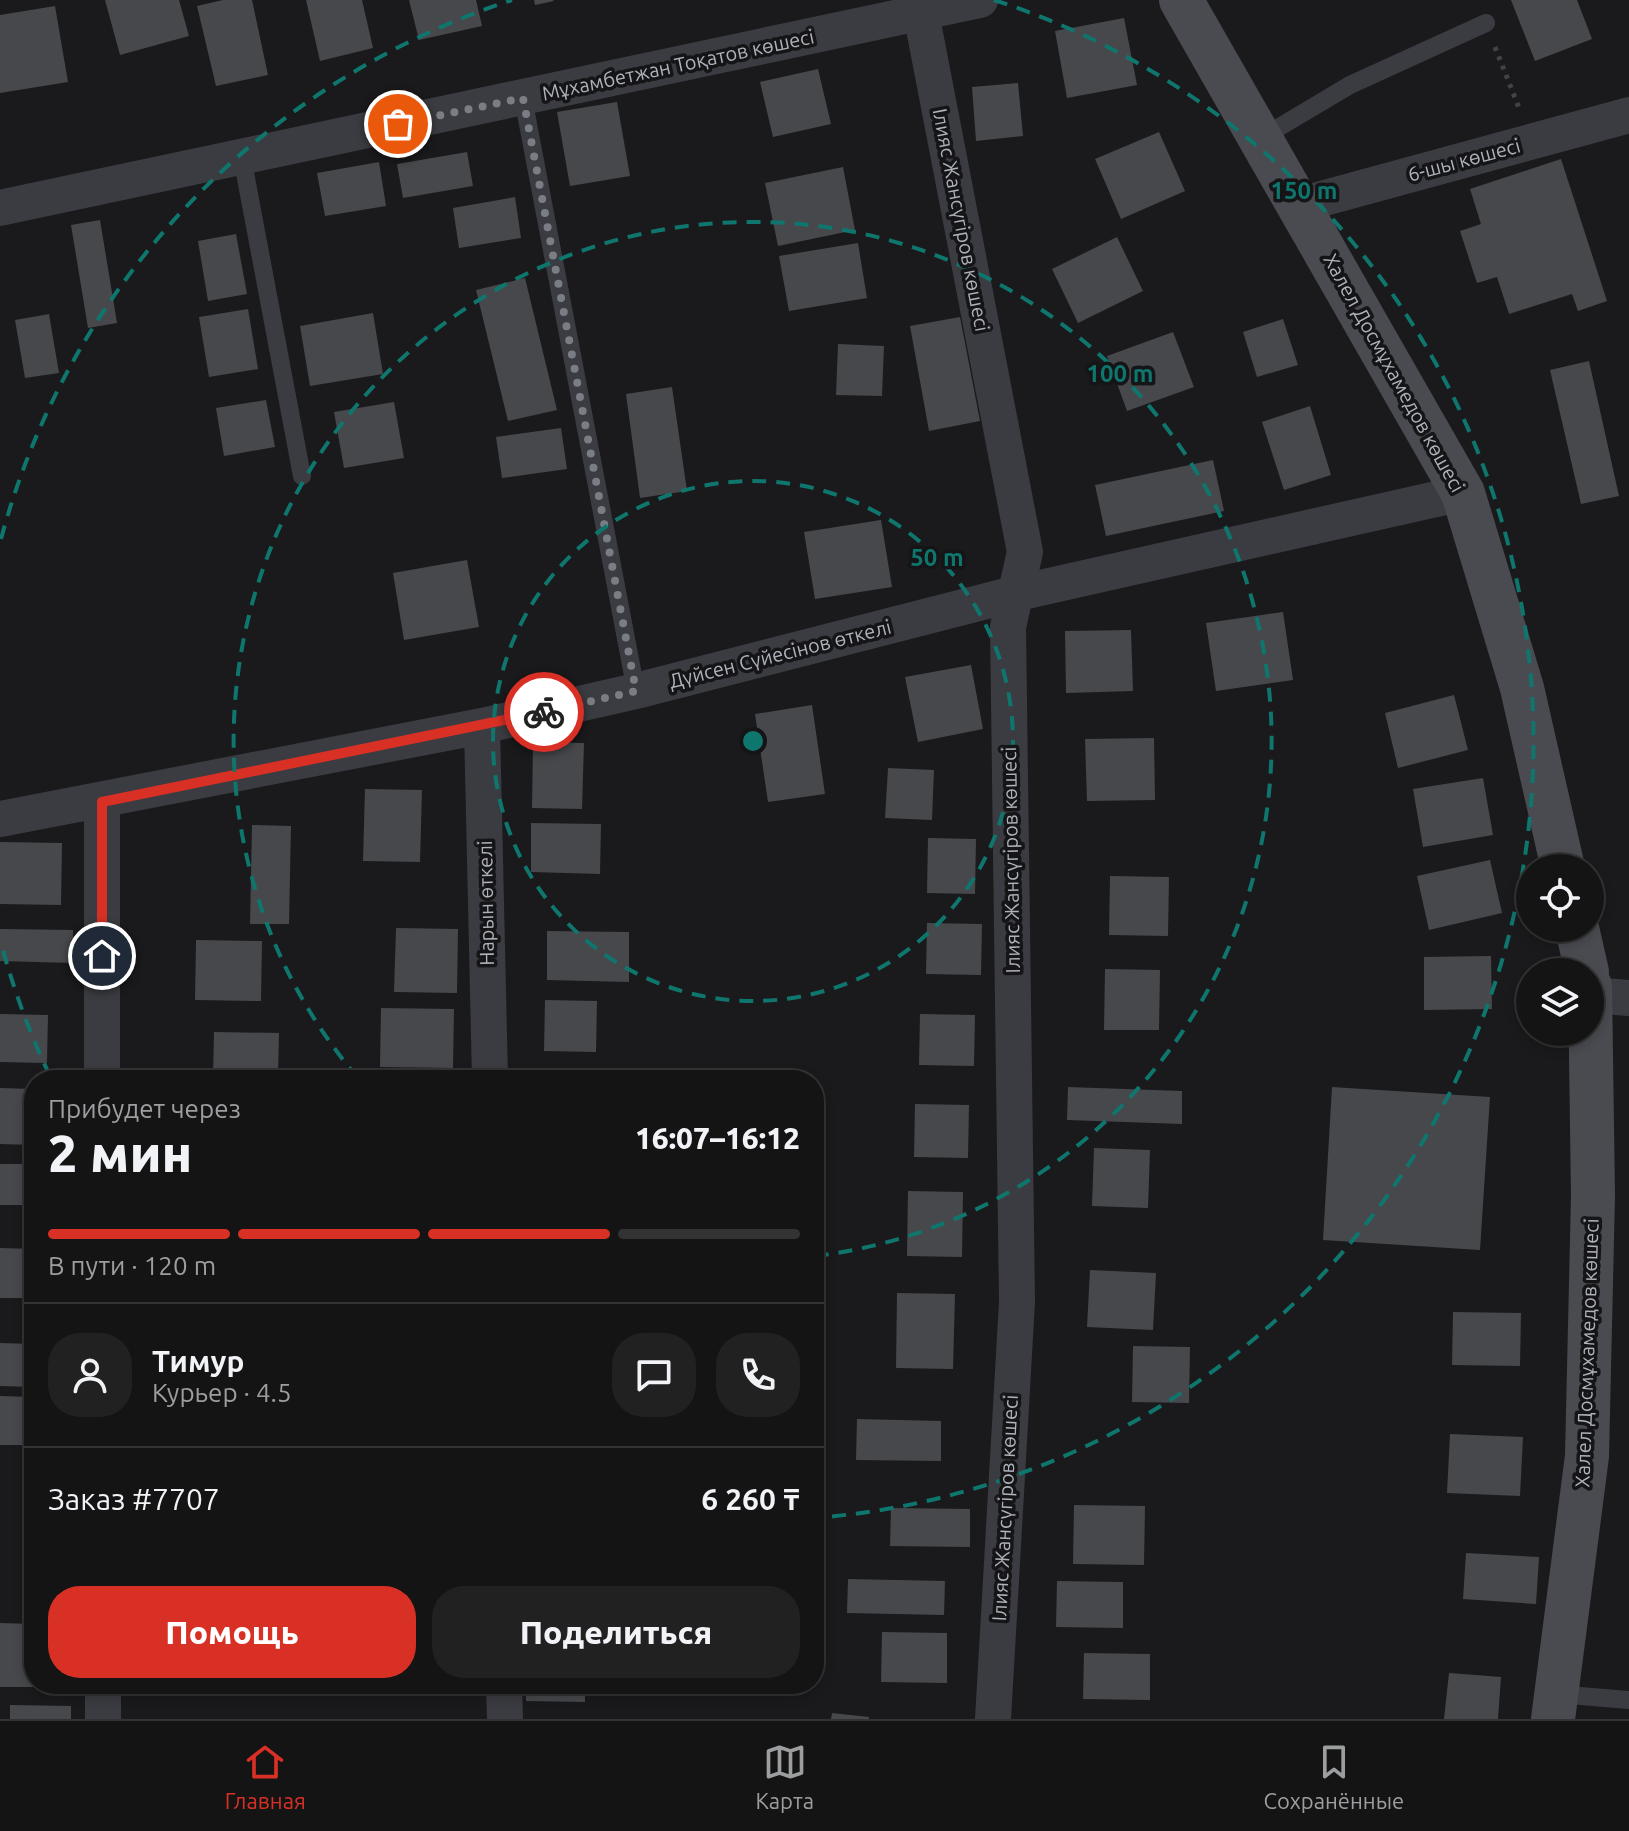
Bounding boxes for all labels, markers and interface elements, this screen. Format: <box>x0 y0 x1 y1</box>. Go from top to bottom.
street label: Мұхамбетжан Тоқатов көшесі <box>540 24 816 105</box>
pin <box>364 90 432 158</box>
icon: bag <box>376 102 420 146</box>
street label: Ілияс Жансүгіров көшесі <box>929 106 994 333</box>
street label: 6-шы көшесі <box>1405 133 1523 186</box>
text: 150 m <box>1271 177 1337 204</box>
street label: Халел Досмұхамедов көшесі <box>1319 249 1470 496</box>
text: 100 m <box>1087 360 1153 387</box>
text: 50 m <box>910 544 964 571</box>
street label: Дүйсен Сүйесінов өткелі <box>666 615 893 692</box>
courier <box>504 672 584 752</box>
icon: bike <box>522 690 566 734</box>
centre of rings <box>739 727 767 755</box>
street label: Ілияс Жансүгіров көшесі <box>997 746 1024 974</box>
street label: Нарын өткелі <box>473 840 498 966</box>
map controls <box>1516 854 1604 1046</box>
button: locate <box>1516 854 1604 942</box>
pin <box>68 922 136 990</box>
icon: home <box>80 934 124 978</box>
button: layers <box>1516 958 1604 1046</box>
text: Прибудет через <box>48 1094 241 1123</box>
text: 16:07–16:12 <box>635 1121 800 1155</box>
text: 2 мин <box>48 1124 192 1182</box>
street label: Халел Досмұхамедов көшесі <box>1570 1218 1603 1488</box>
text: В пути · 120 m <box>48 1251 216 1280</box>
button: person <box>48 1333 132 1417</box>
button: chat <box>612 1333 696 1417</box>
button: phone <box>716 1333 800 1417</box>
text: Тимур <box>152 1344 244 1378</box>
text: Курьер · 4.5 <box>152 1378 292 1407</box>
street label: Ілияс Жансүгіров көшесі <box>987 1394 1022 1622</box>
text: Заказ #7707 <box>48 1482 220 1516</box>
text: 6 260 ₸ <box>701 1482 800 1516</box>
button: Помощь <box>48 1586 416 1678</box>
button: Поделиться <box>432 1586 800 1678</box>
tab: Главная <box>225 1740 306 1813</box>
tab: Карта <box>755 1740 814 1813</box>
tab: Сохранённые <box>1264 1740 1404 1813</box>

